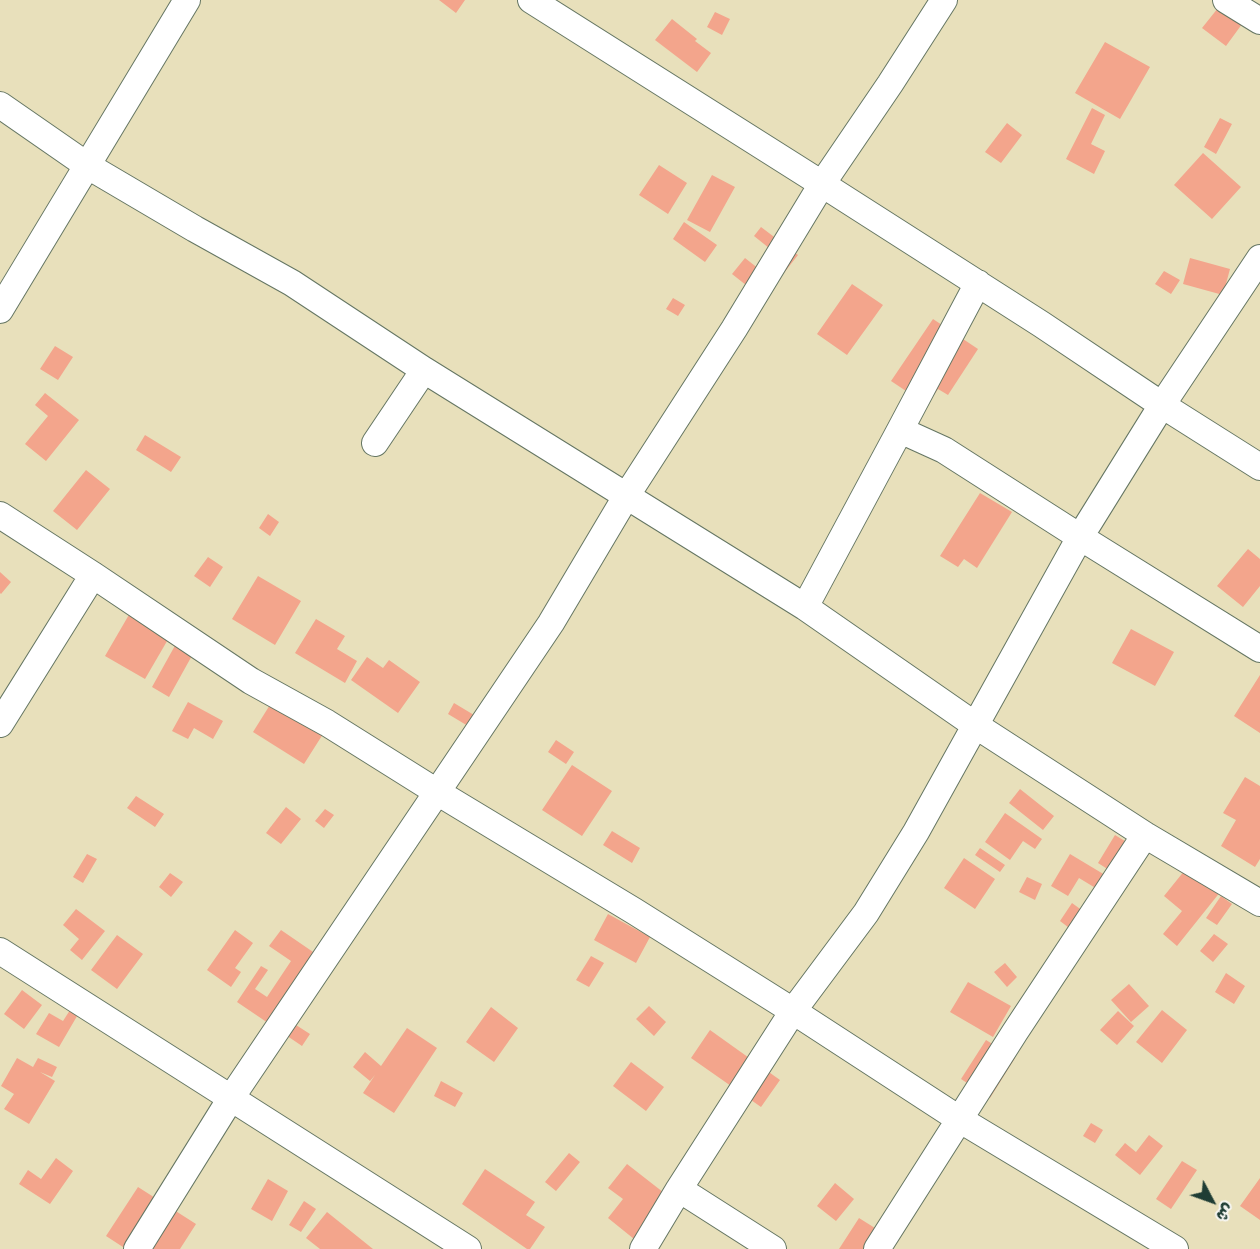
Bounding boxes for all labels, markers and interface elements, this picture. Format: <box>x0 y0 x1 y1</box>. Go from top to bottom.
north arrow <box>1182 1171 1242 1231</box>
text: ش <box>1212 1199 1240 1227</box>

